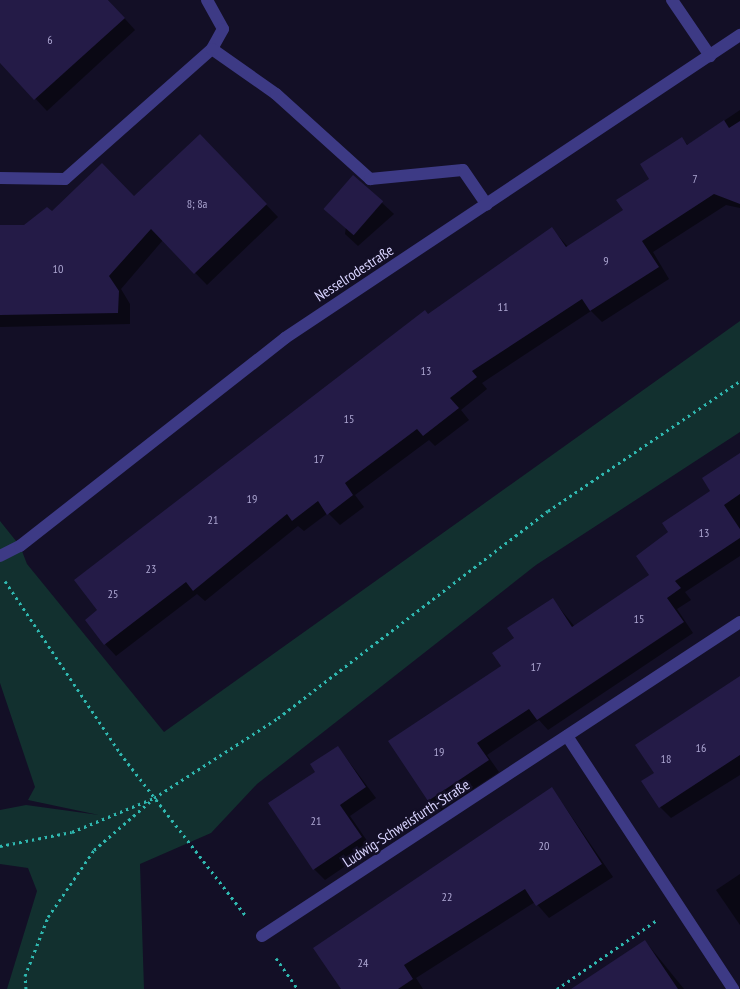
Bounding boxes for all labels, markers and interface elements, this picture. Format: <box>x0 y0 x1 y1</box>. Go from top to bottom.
house number: 6 <box>47 33 53 47</box>
house number: 7 <box>692 172 698 186</box>
house number: 8; 8a <box>187 197 207 211</box>
street label: Nesselrodestraße <box>311 241 397 305</box>
house number: 9 <box>603 254 609 268</box>
house number: 10 <box>53 262 63 276</box>
house number: 11 <box>498 300 508 314</box>
house number: 13 <box>421 364 431 378</box>
house number: 15 <box>344 412 354 426</box>
house number: 17 <box>314 452 324 466</box>
house number: 19 <box>247 492 257 506</box>
house number: 21 <box>208 513 218 527</box>
house number: 13 <box>699 526 709 540</box>
house number: 23 <box>146 562 156 576</box>
house number: 25 <box>108 587 118 601</box>
house number: 15 <box>634 612 644 626</box>
house number: 17 <box>531 660 541 674</box>
house number: 16 <box>696 741 706 755</box>
house number: 19 <box>434 745 444 759</box>
house number: 18 <box>661 752 671 766</box>
street label: Ludwig-Schweisfurth-Straße <box>339 775 473 871</box>
house number: 21 <box>311 814 321 828</box>
house number: 20 <box>539 839 549 853</box>
house number: 22 <box>442 890 452 904</box>
house number: 24 <box>358 956 368 970</box>

